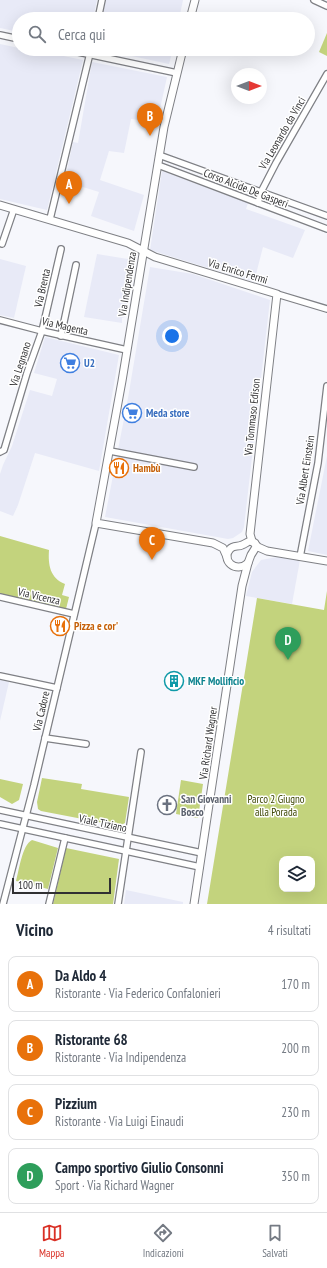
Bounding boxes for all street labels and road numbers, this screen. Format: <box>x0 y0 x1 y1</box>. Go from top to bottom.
street label: Via Leonardo da Vinci <box>255 94 308 173</box>
street label: Corso Alcide De Gasperi <box>202 165 290 211</box>
street label: Via Indipendenza <box>115 251 139 318</box>
street label: Via Enrico Fermi <box>206 255 270 287</box>
street label: Via Brenta <box>31 267 53 310</box>
street label: Via Magenta <box>39 314 90 338</box>
street label: Via Legnano <box>6 340 34 389</box>
street label: Via Tommaso Edison <box>241 378 263 457</box>
street label: Via Albert Einstein <box>292 434 317 507</box>
street label: Via Vicenza <box>16 584 61 608</box>
street label: Via Cadore <box>29 689 52 733</box>
street label: Via Richard Wagner <box>196 706 220 781</box>
street label: Viale Tiziano <box>77 811 128 835</box>

